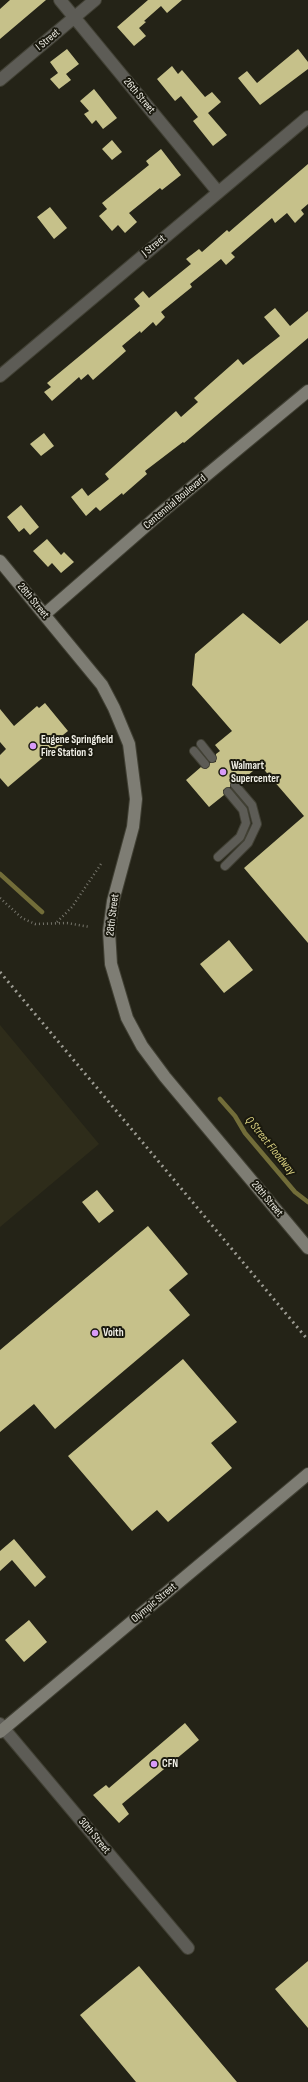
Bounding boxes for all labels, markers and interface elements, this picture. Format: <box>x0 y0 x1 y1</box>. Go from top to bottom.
street label: I Street <box>33 26 63 54</box>
street label: 26th Street <box>120 76 158 116</box>
street label: J Street <box>139 232 169 260</box>
street label: Centennial Boulevard <box>141 472 209 532</box>
street label: 28th Street <box>14 581 52 621</box>
place label: Eugene Springfield Fire Station 3 <box>41 733 113 759</box>
marker: Eugene Springfield Fire Station 3 <box>28 741 38 751</box>
place label: Walmart Supercenter <box>231 759 279 785</box>
marker: Walmart Supercenter <box>218 767 228 777</box>
street label: 28th Street <box>104 893 122 937</box>
water label: Q Street Floodway <box>242 1114 298 1178</box>
street label: 28th Street <box>248 1179 286 1219</box>
place label: Voith <box>103 1326 124 1340</box>
marker: Voith <box>90 1328 100 1338</box>
street label: Olympic Street <box>129 1580 179 1626</box>
place label: CFN <box>162 1757 178 1771</box>
marker: CFN <box>149 1759 159 1769</box>
street label: 30th Street <box>75 1815 113 1857</box>

